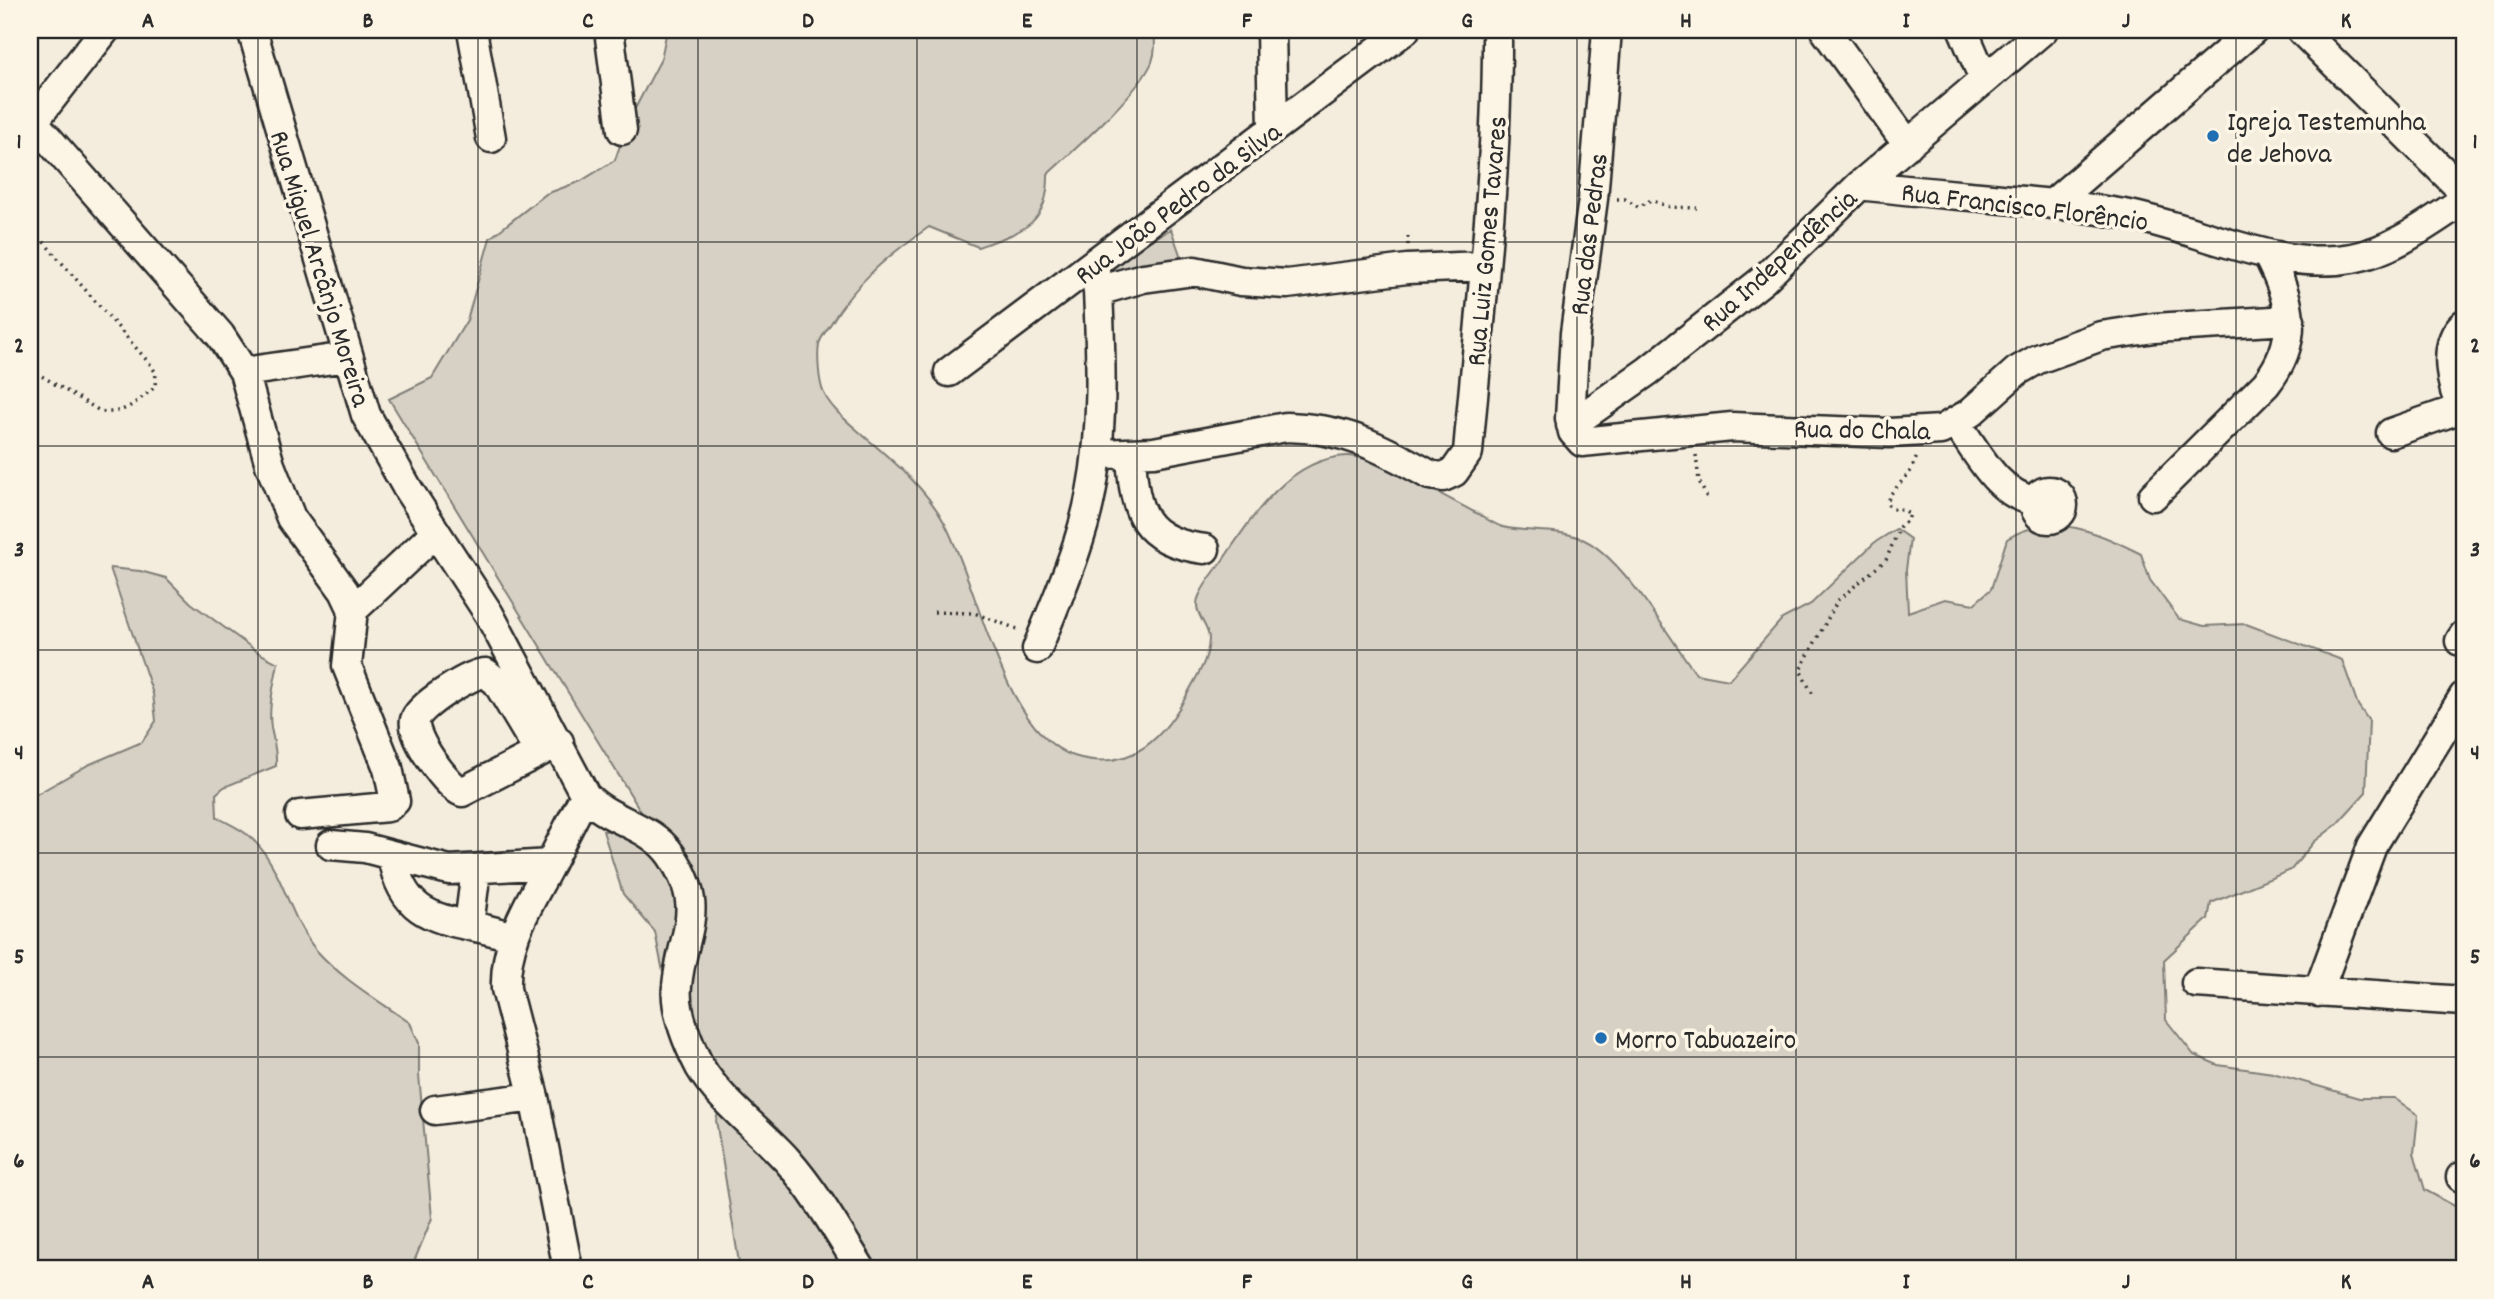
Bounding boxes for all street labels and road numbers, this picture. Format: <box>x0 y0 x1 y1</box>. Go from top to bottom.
street label: Rua João Pedro da Silva <box>1068 114 1292 297</box>
street label: Rua Luiz Gomes Tavares <box>1459 115 1521 368</box>
street label: Rua Miguel Arcânjo Moreira <box>256 126 379 413</box>
street label: Rua das Pedras <box>1562 151 1622 318</box>
street label: Rua Francisco Florêncio <box>1899 175 2150 245</box>
street label: Rua Independência <box>1694 181 1869 344</box>
street label: Rua do Chala <box>1793 412 1932 454</box>

